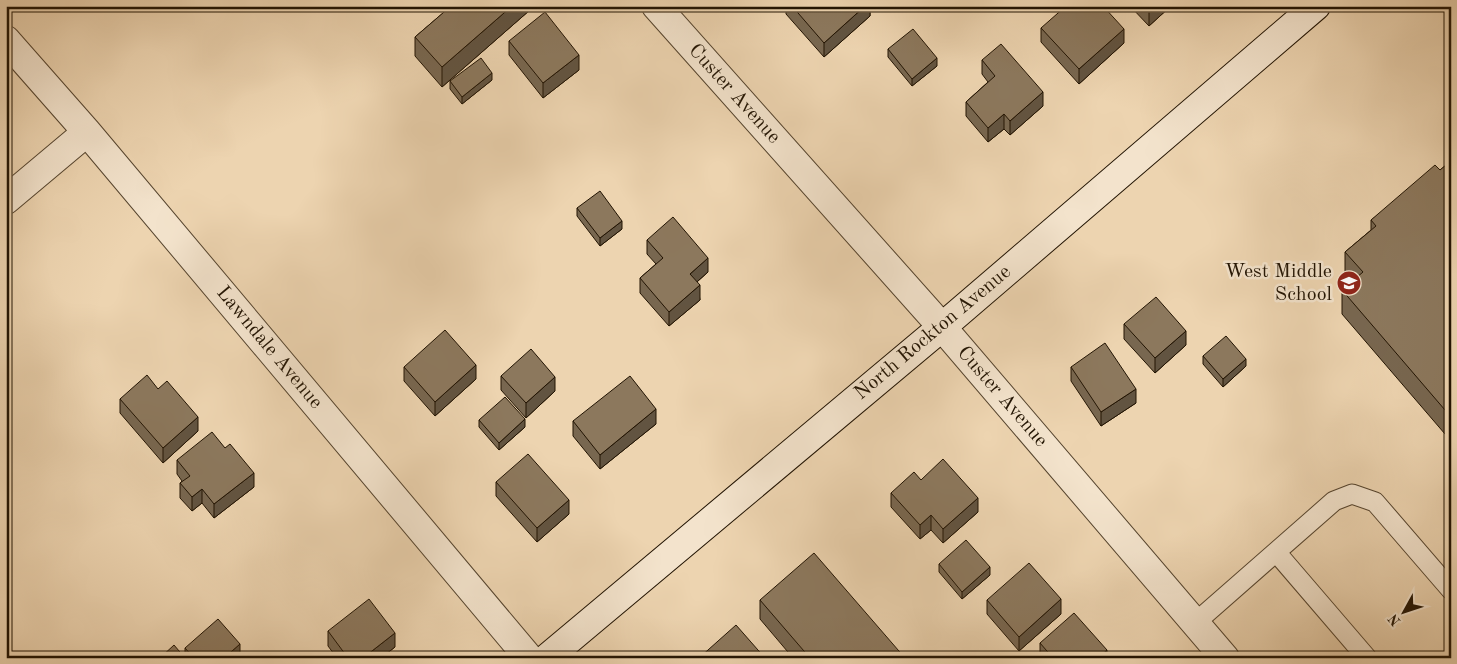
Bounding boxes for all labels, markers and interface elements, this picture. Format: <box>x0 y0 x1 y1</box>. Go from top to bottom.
street label: Custer Avenue <box>684 40 784 148</box>
street label: North Rockton Avenue <box>851 262 1015 404</box>
place label: West Middle School <box>1224 262 1332 305</box>
school or university icon: West Middle School <box>1336 270 1362 296</box>
street label: Lawndale Avenue <box>212 283 326 413</box>
street label: Custer Avenue <box>953 343 1051 451</box>
north arrow <box>1380 586 1430 636</box>
text: N <box>1386 611 1404 628</box>

